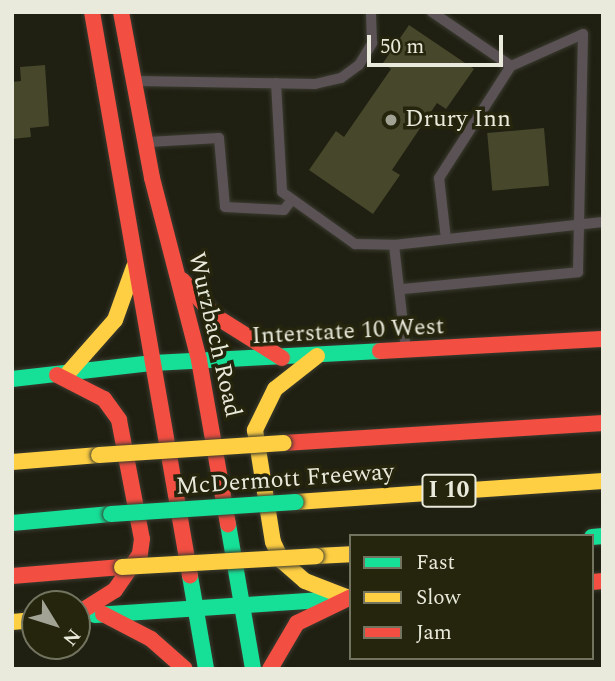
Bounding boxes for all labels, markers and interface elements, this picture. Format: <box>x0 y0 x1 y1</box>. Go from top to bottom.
scale bar <box>370 21 506 65</box>
text: 50 m <box>380 31 424 63</box>
place label: Drury Inn <box>405 106 511 134</box>
marker: Drury Inn <box>383 112 399 128</box>
street label: Wurzbach Road <box>181 250 247 420</box>
street label: Interstate 10 West <box>251 313 445 351</box>
street label: McDermott Freeway <box>175 458 395 502</box>
road number: I 10 <box>421 471 477 510</box>
legend <box>349 534 594 660</box>
text: Fast <box>416 547 455 579</box>
text: Slow <box>416 582 460 614</box>
north arrow <box>21 590 91 660</box>
text: Jam <box>416 617 452 649</box>
text: N <box>55 622 88 652</box>

